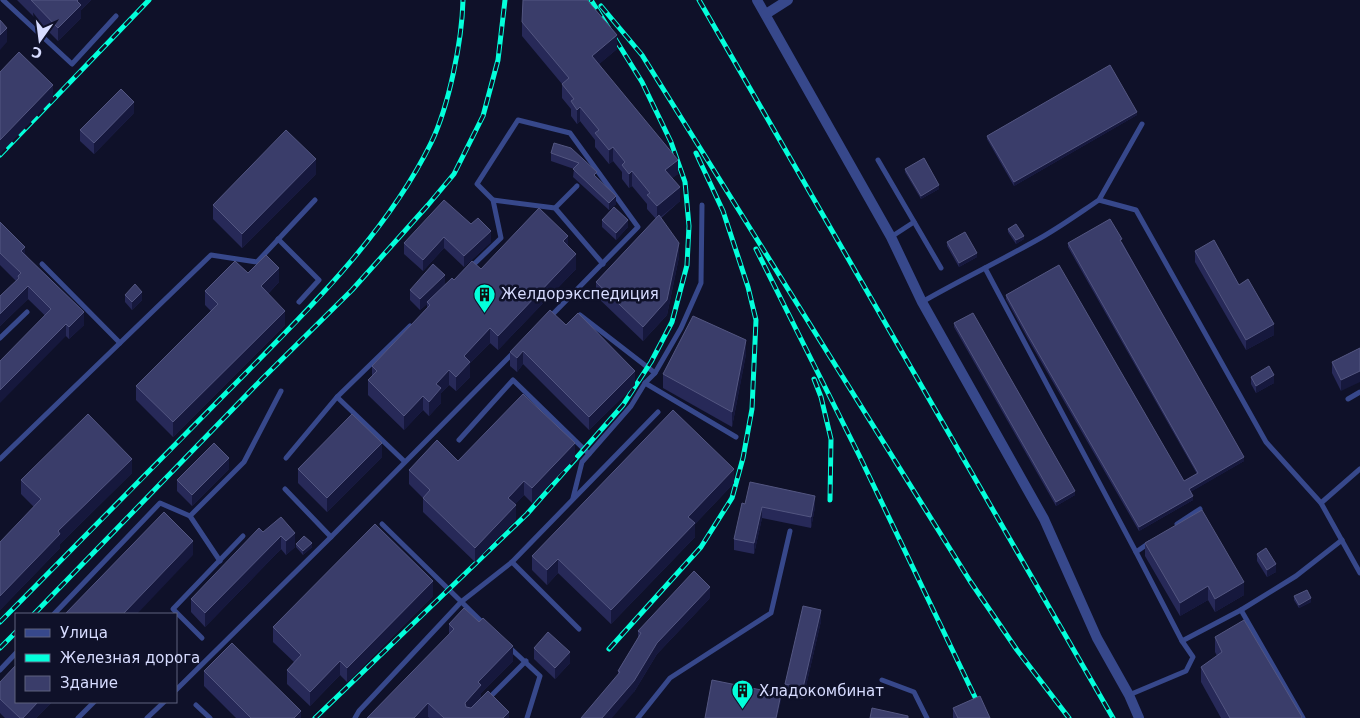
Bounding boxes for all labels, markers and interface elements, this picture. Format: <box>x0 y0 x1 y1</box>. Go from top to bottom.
north arrow <box>15 15 65 65</box>
text: С <box>30 44 44 62</box>
building icon: Желдорэкспедиция <box>473 282 497 313</box>
place label: Желдорэкспедиция <box>501 285 659 303</box>
legend <box>15 613 178 703</box>
text: Улица <box>60 624 108 642</box>
text: Железная дорога <box>60 649 200 667</box>
text: Здание <box>60 674 118 692</box>
building icon: Хладокомбинат <box>731 679 755 710</box>
place label: Хладокомбинат <box>759 682 884 700</box>

